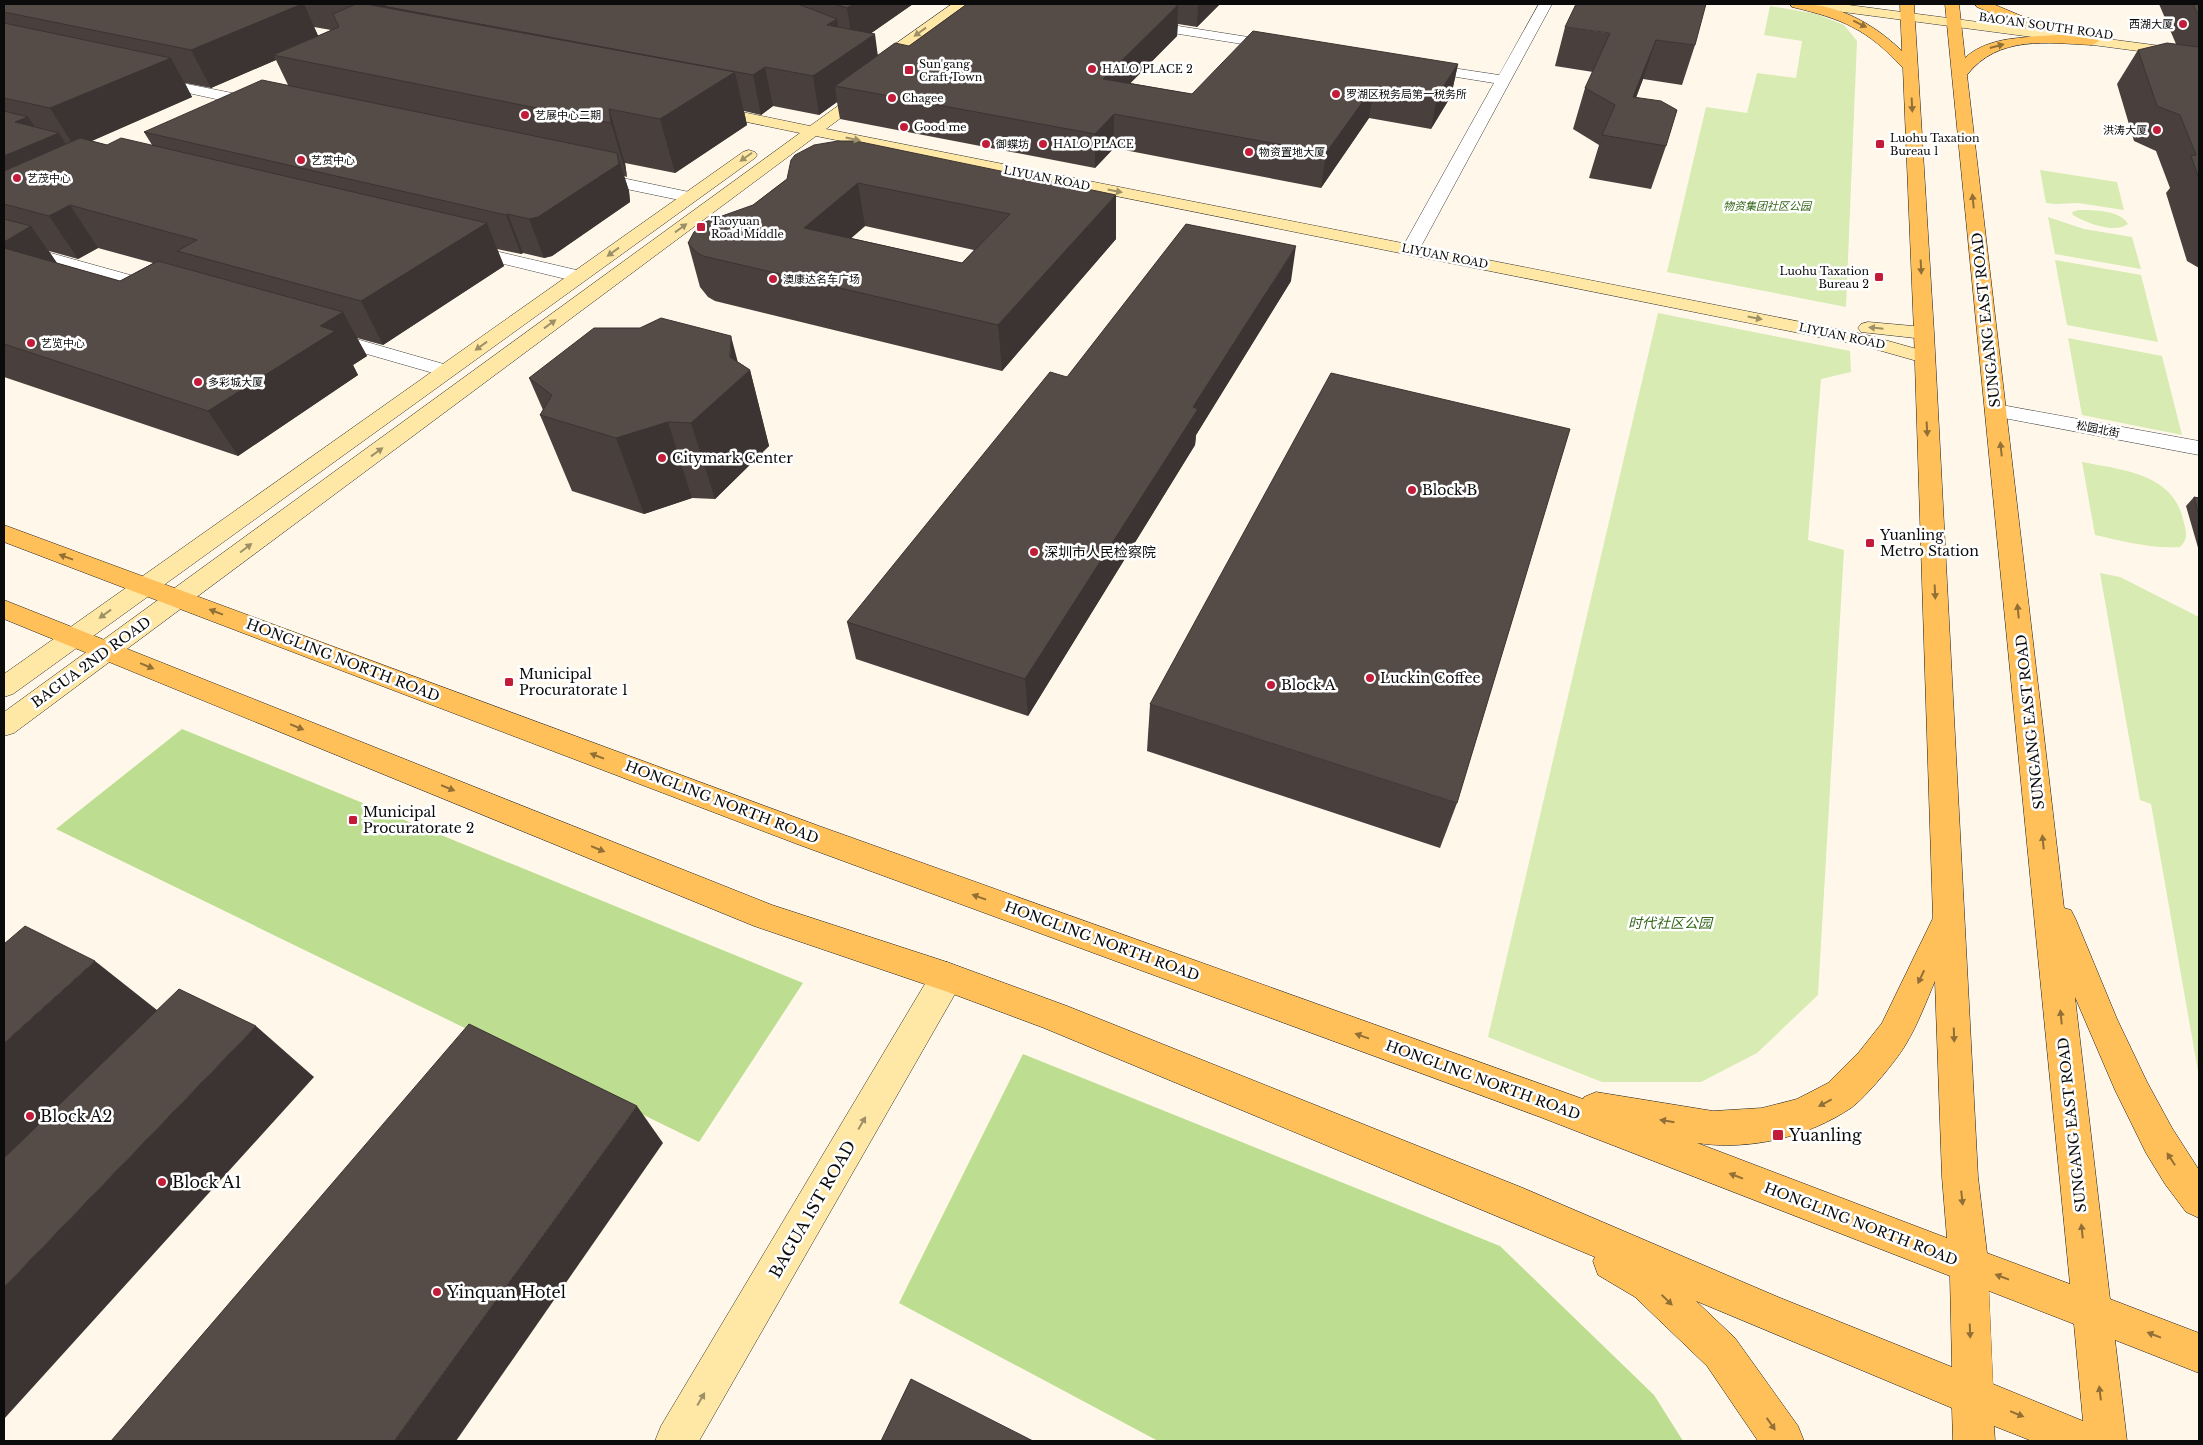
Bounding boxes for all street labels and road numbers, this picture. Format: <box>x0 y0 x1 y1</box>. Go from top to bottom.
street label: BAO'AN SOUTH ROAD <box>1978 10 2114 42</box>
street label: LIYUAN ROAD <box>1002 163 1092 193</box>
street label: SUNGANG EAST ROAD <box>1968 231 2004 409</box>
street label: LIYUAN ROAD <box>1400 241 1490 271</box>
street label: LIYUAN ROAD <box>1798 320 1887 352</box>
street label: 松园北街 <box>2075 418 2121 440</box>
street label: BAGUA 2ND ROAD <box>28 613 154 711</box>
street label: HONGLING NORTH ROAD <box>244 615 442 705</box>
street label: SUNGANG EAST ROAD <box>2012 633 2048 811</box>
street label: HONGLING NORTH ROAD <box>623 757 821 847</box>
street label: HONGLING NORTH ROAD <box>1002 897 1202 985</box>
street label: HONGLING NORTH ROAD <box>1383 1036 1583 1124</box>
street label: SUNGANG EAST ROAD <box>2054 1036 2090 1214</box>
street label: BAGUA 1ST ROAD <box>765 1137 859 1281</box>
street label: HONGLING NORTH ROAD <box>1762 1179 1960 1269</box>

